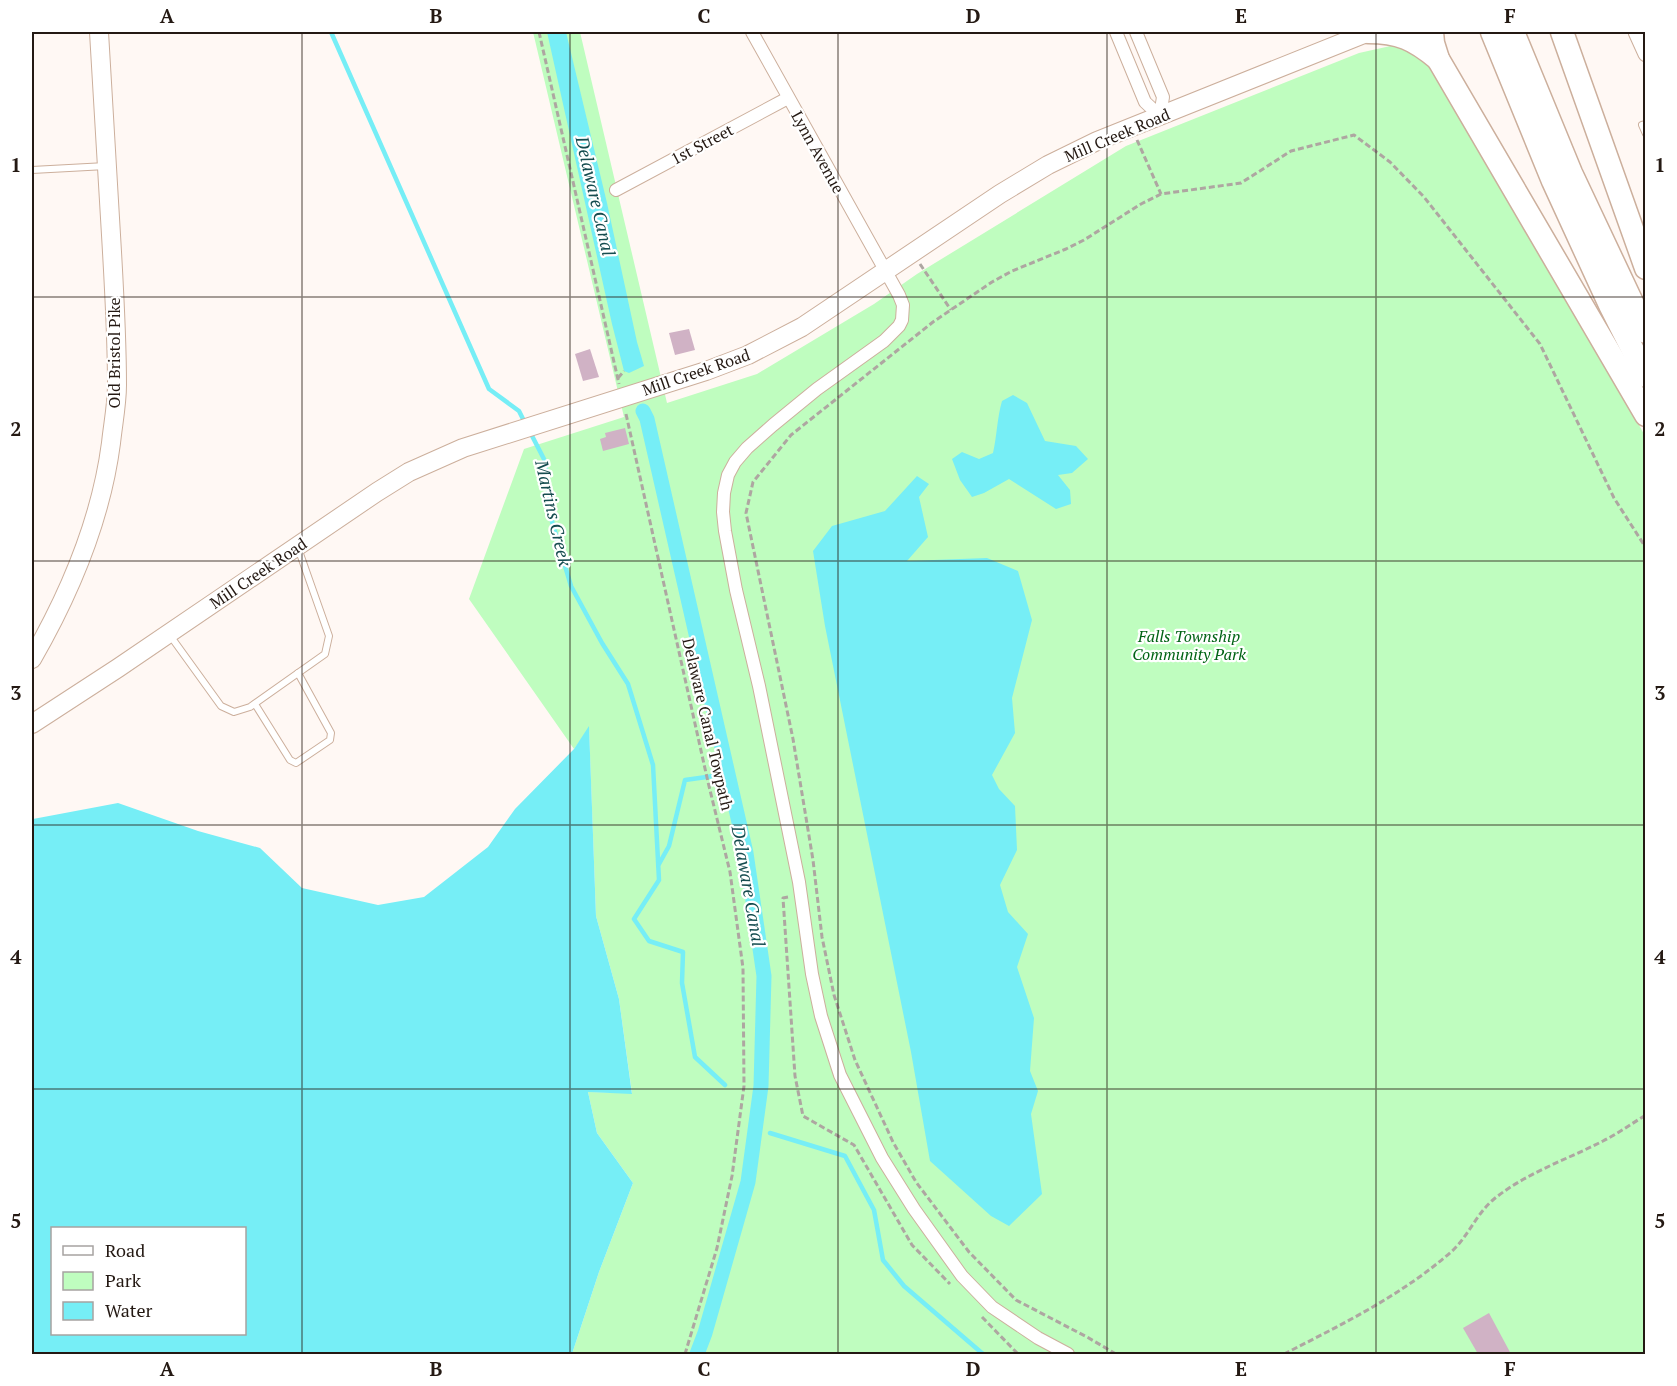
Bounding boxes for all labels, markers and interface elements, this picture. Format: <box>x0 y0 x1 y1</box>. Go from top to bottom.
text: A <box>160 2 175 29</box>
text: B <box>430 2 443 29</box>
text: C <box>697 2 711 29</box>
text: D <box>966 2 980 29</box>
text: E <box>1235 2 1247 29</box>
text: F <box>1504 2 1516 29</box>
street label: Mill Creek Road <box>1061 103 1173 167</box>
street label: Lynn Avenue <box>786 107 850 197</box>
street label: 1st Street <box>667 118 737 170</box>
water label: Delaware Canal <box>570 133 621 258</box>
text: 1 <box>10 151 22 178</box>
text: 1 <box>1654 151 1666 178</box>
street label: Old Bristol Pike <box>103 297 125 409</box>
street label: Mill Creek Road <box>639 343 753 401</box>
text: 2 <box>10 415 22 442</box>
text: 2 <box>1654 415 1666 442</box>
water label: Martins Creek <box>530 457 578 569</box>
street label: Mill Creek Road <box>205 532 311 614</box>
park label: Falls Township Community Park <box>1132 625 1246 665</box>
street label: Delaware Canal Towpath <box>677 636 739 813</box>
text: 3 <box>10 679 22 706</box>
text: 3 <box>1654 679 1666 706</box>
water label: Delaware Canal <box>726 823 771 948</box>
text: 4 <box>10 943 22 970</box>
text: 4 <box>1654 943 1666 970</box>
text: 5 <box>10 1207 22 1234</box>
text: 5 <box>1654 1207 1666 1234</box>
legend <box>51 1227 246 1335</box>
text: Road <box>105 1238 145 1262</box>
text: Park <box>105 1268 142 1292</box>
text: Water <box>105 1298 152 1322</box>
text: A <box>160 1355 175 1382</box>
text: B <box>430 1355 443 1382</box>
text: C <box>697 1355 711 1382</box>
text: D <box>966 1355 980 1382</box>
text: E <box>1235 1355 1247 1382</box>
text: F <box>1504 1355 1516 1382</box>

